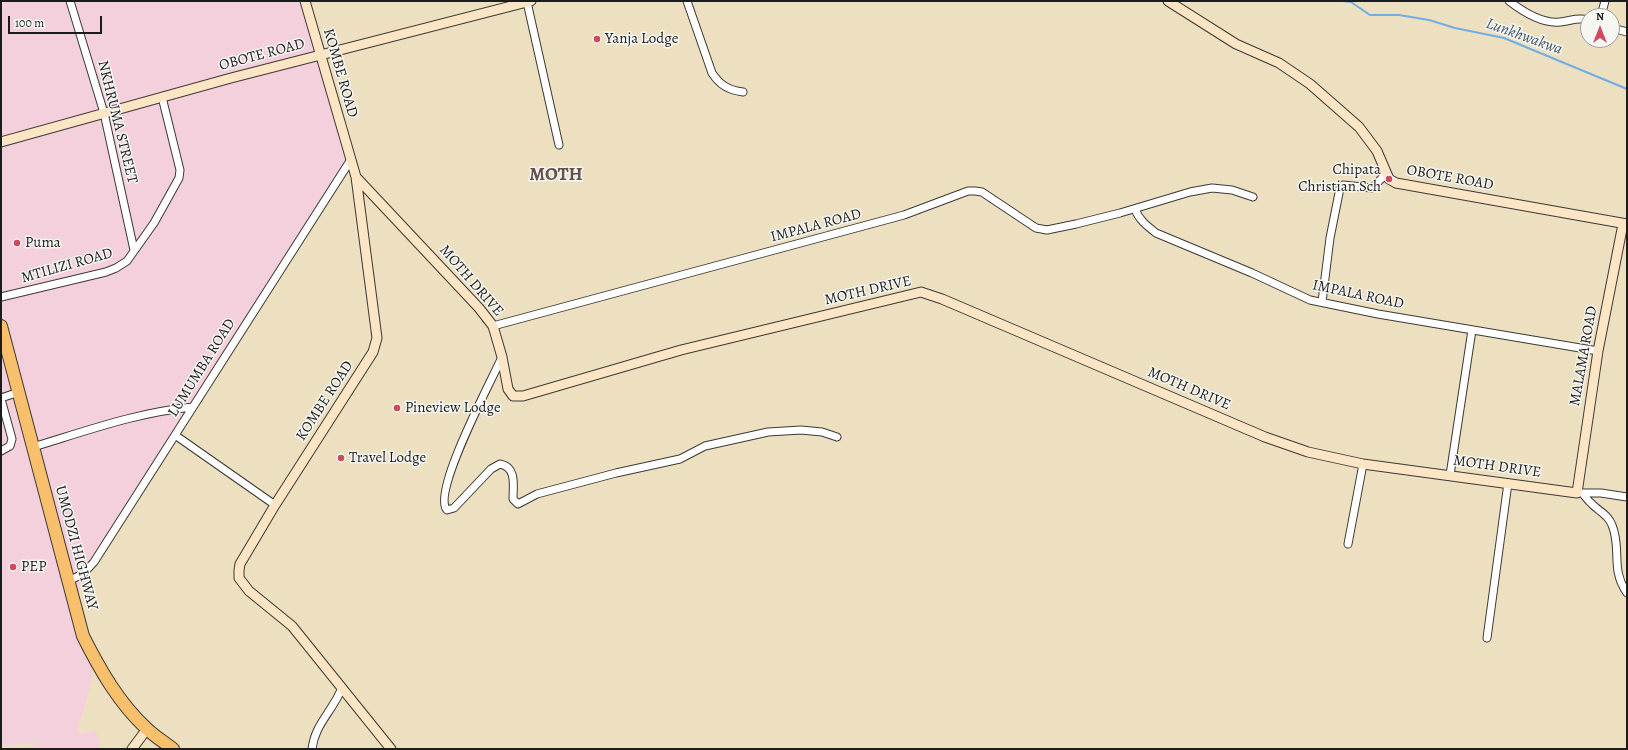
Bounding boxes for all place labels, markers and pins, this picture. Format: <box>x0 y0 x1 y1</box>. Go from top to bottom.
place label: Yanja Lodge <box>605 30 678 48</box>
marker: Yanja Lodge <box>592 34 602 44</box>
place label: Chipata Christian Sch <box>1298 161 1381 196</box>
marker: Chipata Christian Sch <box>1384 174 1394 184</box>
place label: Puma <box>25 234 61 252</box>
marker: Puma <box>12 238 22 248</box>
place label: Pineview Lodge <box>405 399 501 417</box>
marker: Pineview Lodge <box>392 403 402 413</box>
place label: Travel Lodge <box>349 449 426 467</box>
marker: Travel Lodge <box>336 453 346 463</box>
place label: PEP <box>21 558 46 576</box>
marker: PEP <box>8 562 18 572</box>

